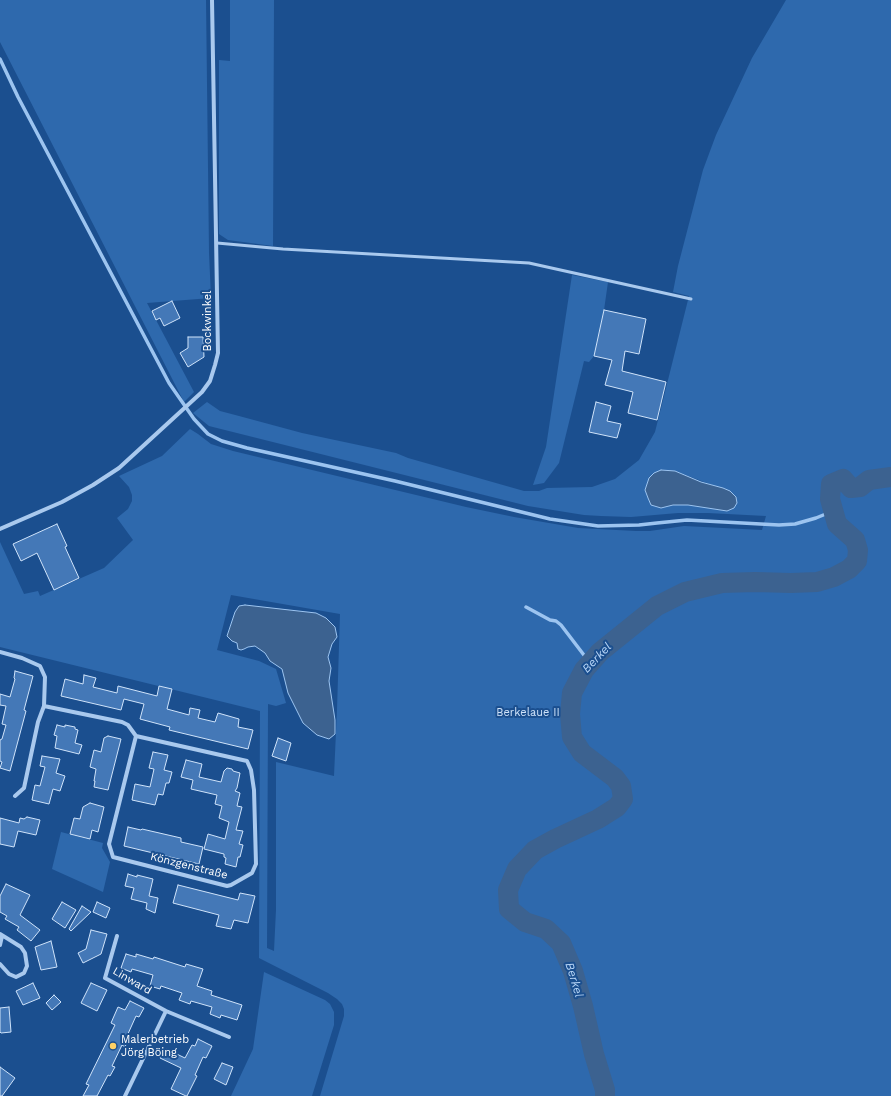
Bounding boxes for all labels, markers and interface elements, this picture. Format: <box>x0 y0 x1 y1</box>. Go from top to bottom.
street label: Bockwinkel <box>201 291 215 351</box>
water label: Berkel <box>579 640 615 676</box>
park label: Berkelaue II <box>496 706 560 720</box>
street label: Könzgenstraße <box>149 850 229 882</box>
water label: Berkel <box>562 961 586 999</box>
street label: Linward <box>110 965 154 997</box>
place label: Malerbetrieb Jörg Böing <box>121 1033 189 1059</box>
marker: Malerbetrieb Jörg Böing <box>108 1041 118 1051</box>

